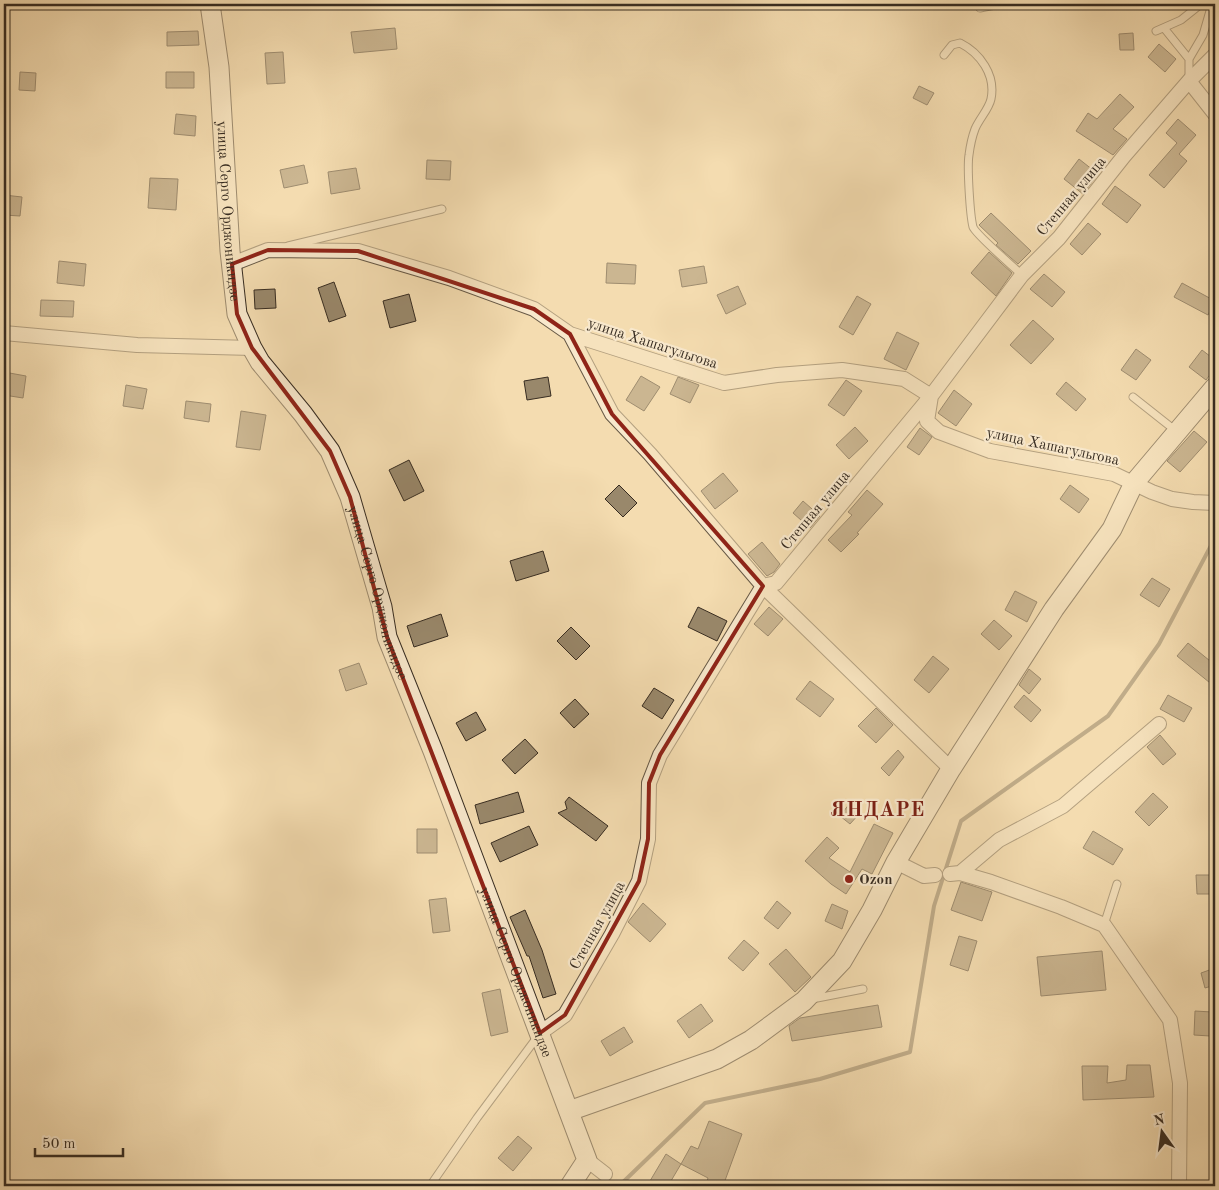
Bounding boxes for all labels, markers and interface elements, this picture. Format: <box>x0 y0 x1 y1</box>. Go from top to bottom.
street label: улица Серго Орджоникидзе <box>213 120 242 302</box>
street label: Степная улица <box>1035 154 1110 239</box>
street label: улица Хашагульгова <box>586 316 720 373</box>
street label: улица Хашагульгова <box>985 426 1121 469</box>
street label: Степная улица <box>779 468 854 553</box>
street label: улица Серго Орджоникидзе <box>344 504 410 683</box>
district label: ЯНДАРЕ <box>831 801 925 821</box>
marker: Ozon <box>843 873 855 885</box>
place label: Ozon <box>859 873 892 888</box>
street label: Степная улица <box>568 879 629 972</box>
street label: улица Серго Орджоникидзе <box>476 885 554 1060</box>
north arrow <box>1136 1108 1186 1158</box>
text: N <box>1152 1112 1166 1128</box>
scale bar <box>35 1125 122 1157</box>
text: 50 m <box>42 1137 76 1152</box>

